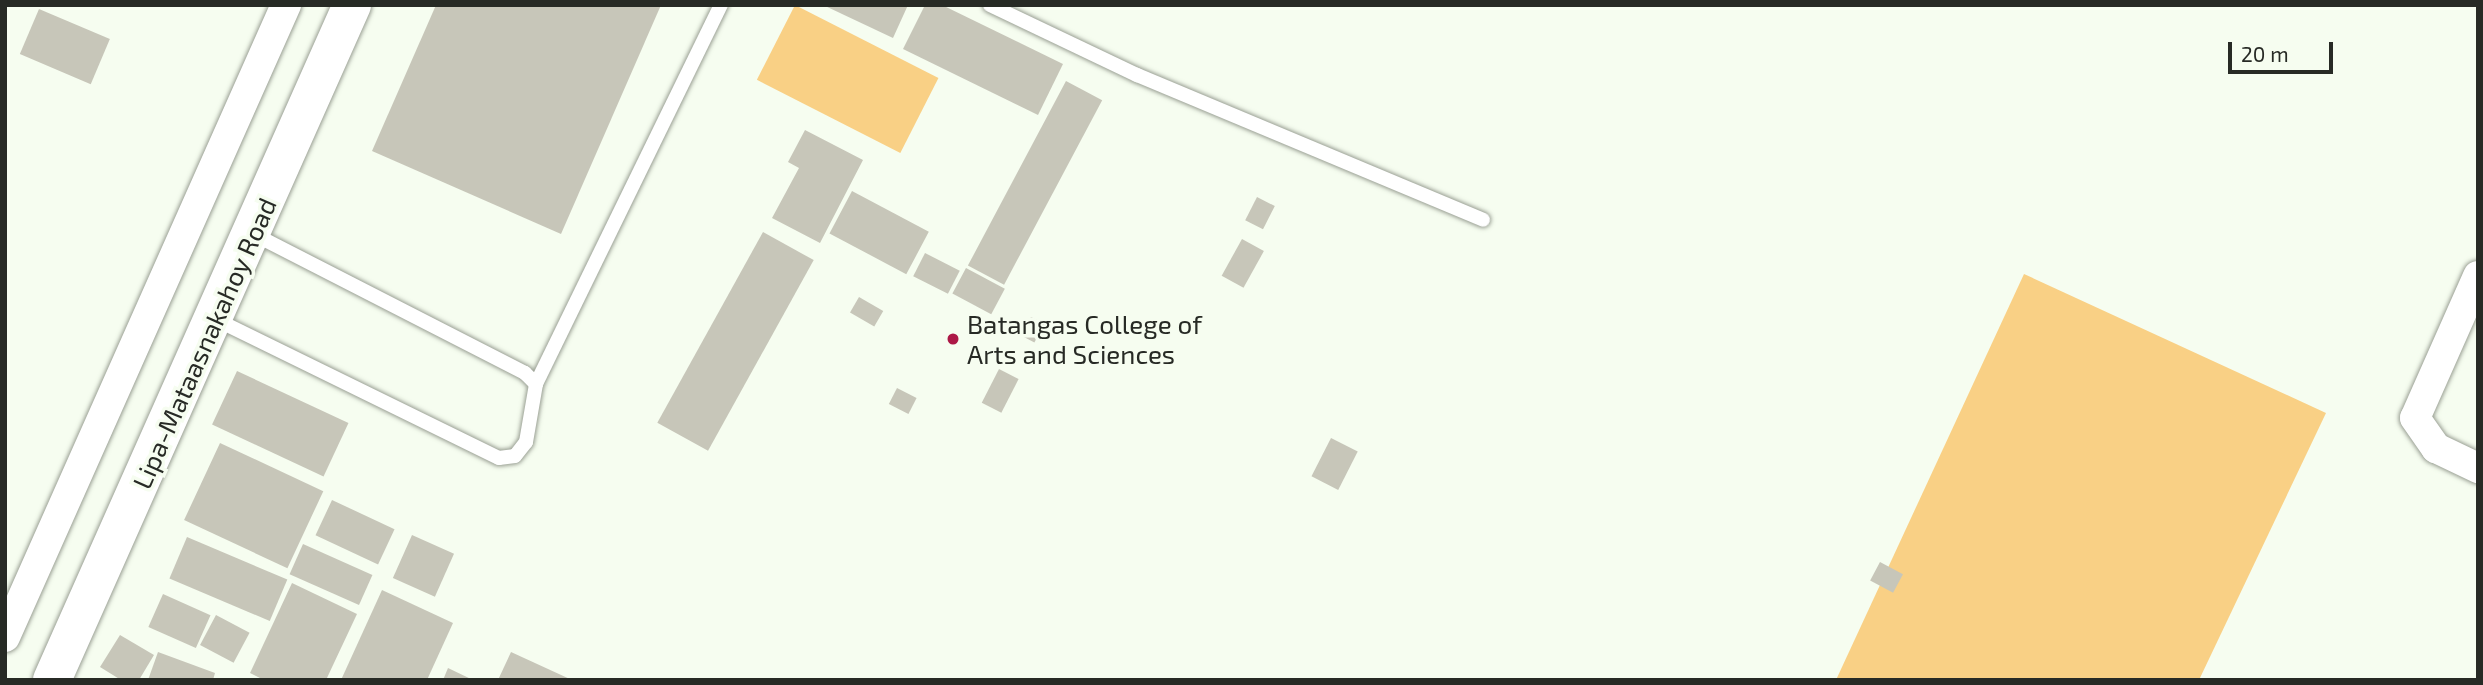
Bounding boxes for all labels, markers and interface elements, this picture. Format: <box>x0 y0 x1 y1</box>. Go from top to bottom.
scale bar <box>2231 28 2336 72</box>
text: 20 m <box>2241 41 2289 66</box>
street label: Lipa-Mataasnakahoy Road <box>126 192 282 494</box>
place label: Batangas College of Arts and Sciences <box>967 308 1202 370</box>
marker: Batangas College of Arts and Sciences <box>945 331 961 347</box>

